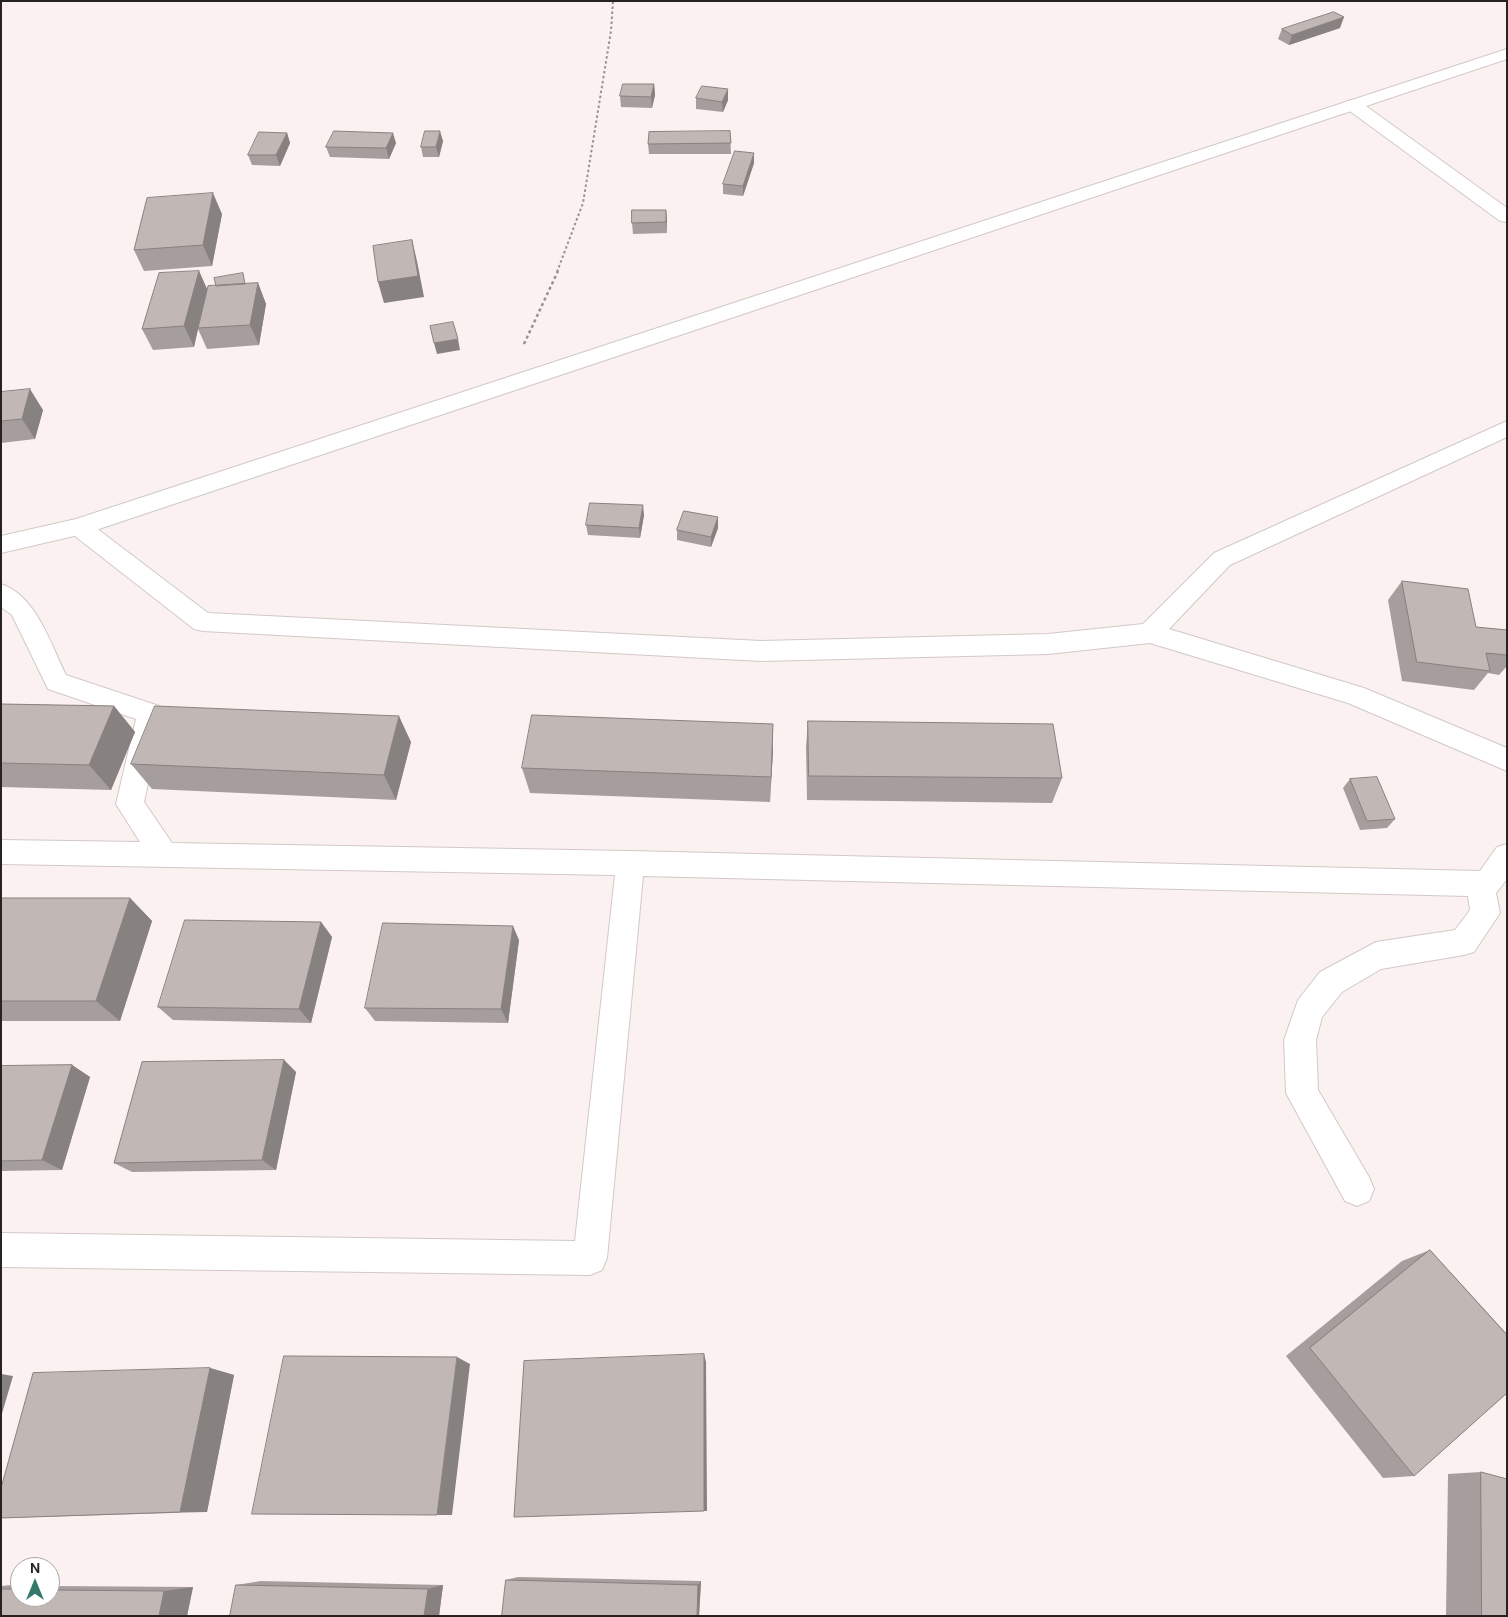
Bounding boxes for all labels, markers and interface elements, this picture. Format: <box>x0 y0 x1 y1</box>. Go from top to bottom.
north arrow <box>10 1557 60 1607</box>
text: N <box>30 1559 40 1577</box>

